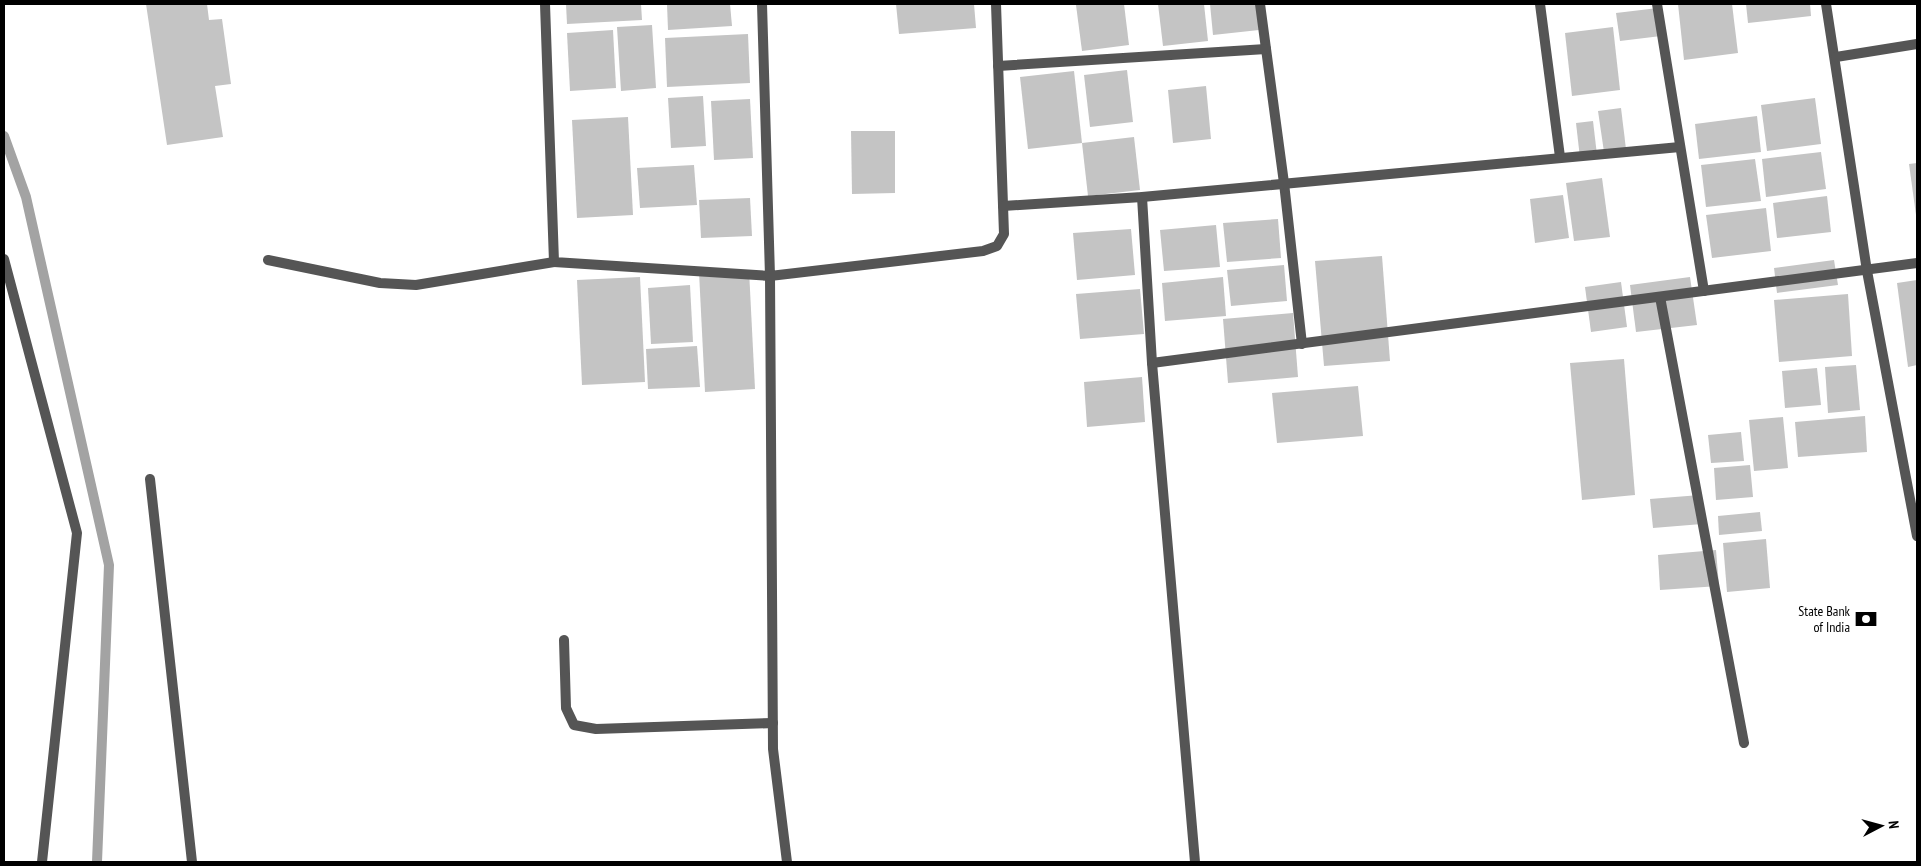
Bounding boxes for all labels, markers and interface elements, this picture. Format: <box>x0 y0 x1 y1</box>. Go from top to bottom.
place label: State Bank of India <box>1798 602 1851 636</box>
bank icon: State Bank of India <box>1853 606 1879 632</box>
north arrow <box>1856 801 1906 851</box>
text: N <box>1885 820 1903 829</box>

